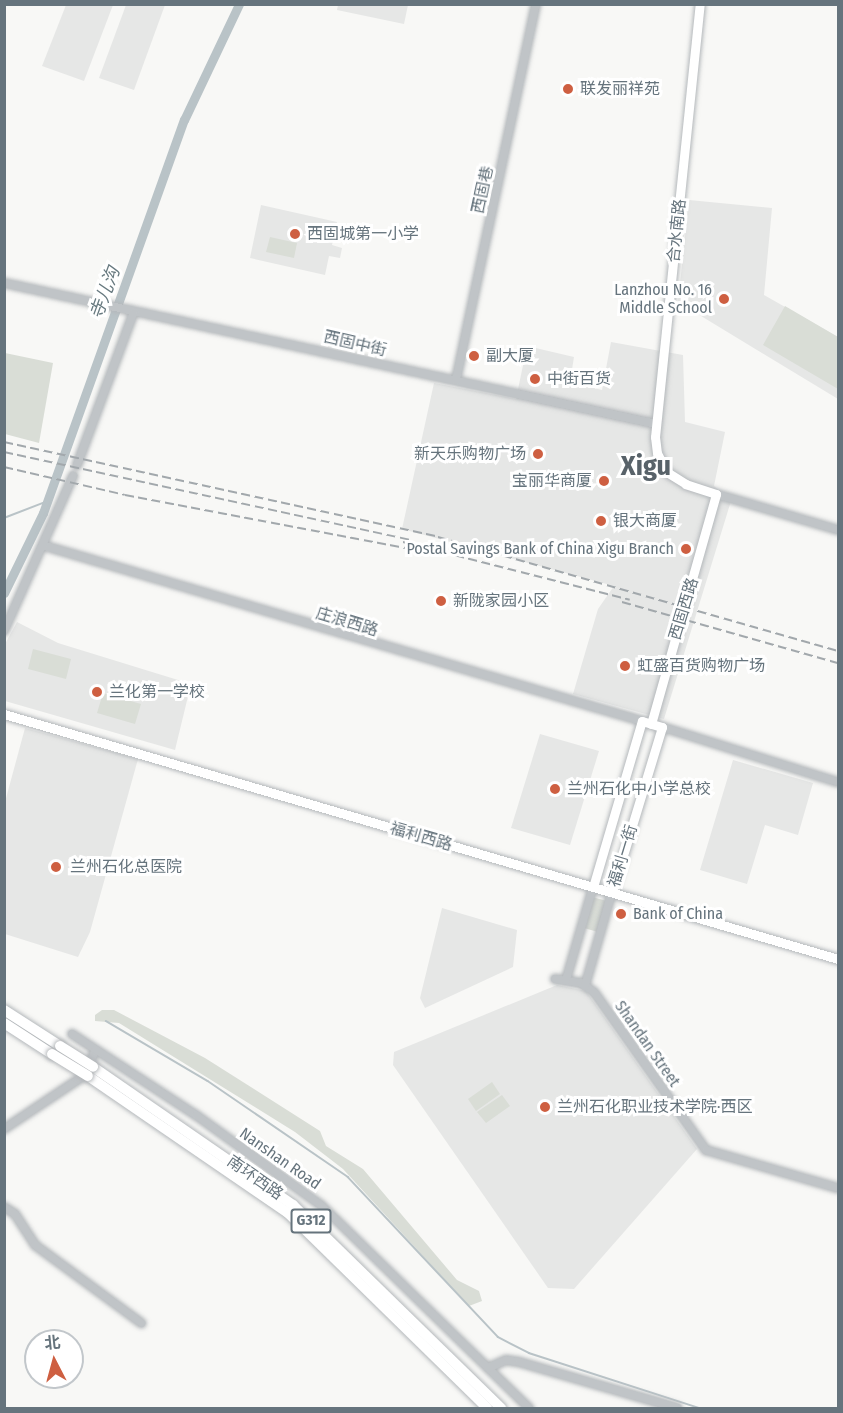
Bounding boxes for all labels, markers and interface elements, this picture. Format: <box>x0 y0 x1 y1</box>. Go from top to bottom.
place label: 联发丽祥苑 <box>580 79 660 99</box>
marker: 联发丽祥苑 <box>561 82 575 96</box>
street label: 西固巷 <box>469 165 497 215</box>
street label: 合水南路 <box>664 198 690 264</box>
place label: 西固城第一小学 <box>307 224 419 244</box>
marker: 西固城第一小学 <box>288 227 302 241</box>
water label: 寺儿沟 <box>86 264 124 322</box>
place label: Lanzhou No. 16 Middle School <box>614 280 712 318</box>
marker: Lanzhou No. 16 Middle School <box>717 292 731 306</box>
street label: 西固中街 <box>322 327 388 361</box>
place label: 副大厦 <box>486 346 534 366</box>
marker: 副大厦 <box>467 349 481 363</box>
place label: 中街百货 <box>547 369 611 389</box>
marker: 中街百货 <box>528 372 542 386</box>
place label: 新天乐购物广场 <box>414 444 526 464</box>
marker: 新天乐购物广场 <box>531 447 545 461</box>
district label: Xigu <box>621 449 671 483</box>
place label: 宝丽华商厦 <box>512 471 592 491</box>
marker: 宝丽华商厦 <box>597 474 611 488</box>
place label: 银大商厦 <box>613 511 677 531</box>
marker: 银大商厦 <box>594 514 608 528</box>
place label: Postal Savings Bank of China Xigu Branch <box>406 539 674 559</box>
marker: Postal Savings Bank of China Xigu Branch <box>679 542 693 556</box>
street label: 西固西路 <box>665 576 703 642</box>
place label: 新陇家园小区 <box>453 591 549 611</box>
marker: 新陇家园小区 <box>434 594 448 608</box>
street label: 庄浪西路 <box>314 603 380 641</box>
place label: 虹盛百货购物广场 <box>637 656 765 676</box>
marker: 虹盛百货购物广场 <box>618 659 632 673</box>
place label: 兰化第一学校 <box>109 682 205 702</box>
marker: 兰化第一学校 <box>90 685 104 699</box>
place label: 兰州石化中小学总校 <box>567 779 711 799</box>
marker: 兰州石化中小学总校 <box>548 782 562 796</box>
street label: 福利西路 <box>388 819 454 855</box>
street label: 福利一街 <box>604 823 642 889</box>
place label: 兰州石化总医院 <box>70 857 182 877</box>
marker: 兰州石化总医院 <box>47 858 65 876</box>
place label: Bank of China <box>633 904 723 924</box>
marker: Bank of China <box>614 907 628 921</box>
street label: Shandan Street <box>610 997 684 1091</box>
place label: 兰州石化职业技术学院·西区 <box>557 1097 752 1117</box>
marker: 兰州石化职业技术学院·西区 <box>538 1100 552 1114</box>
street label: Nanshan Road <box>236 1124 324 1194</box>
street label: 南环西路 <box>223 1152 287 1204</box>
road number: G312 <box>290 1209 332 1233</box>
north arrow <box>24 1329 84 1389</box>
text: 北 <box>43 1332 61 1353</box>

